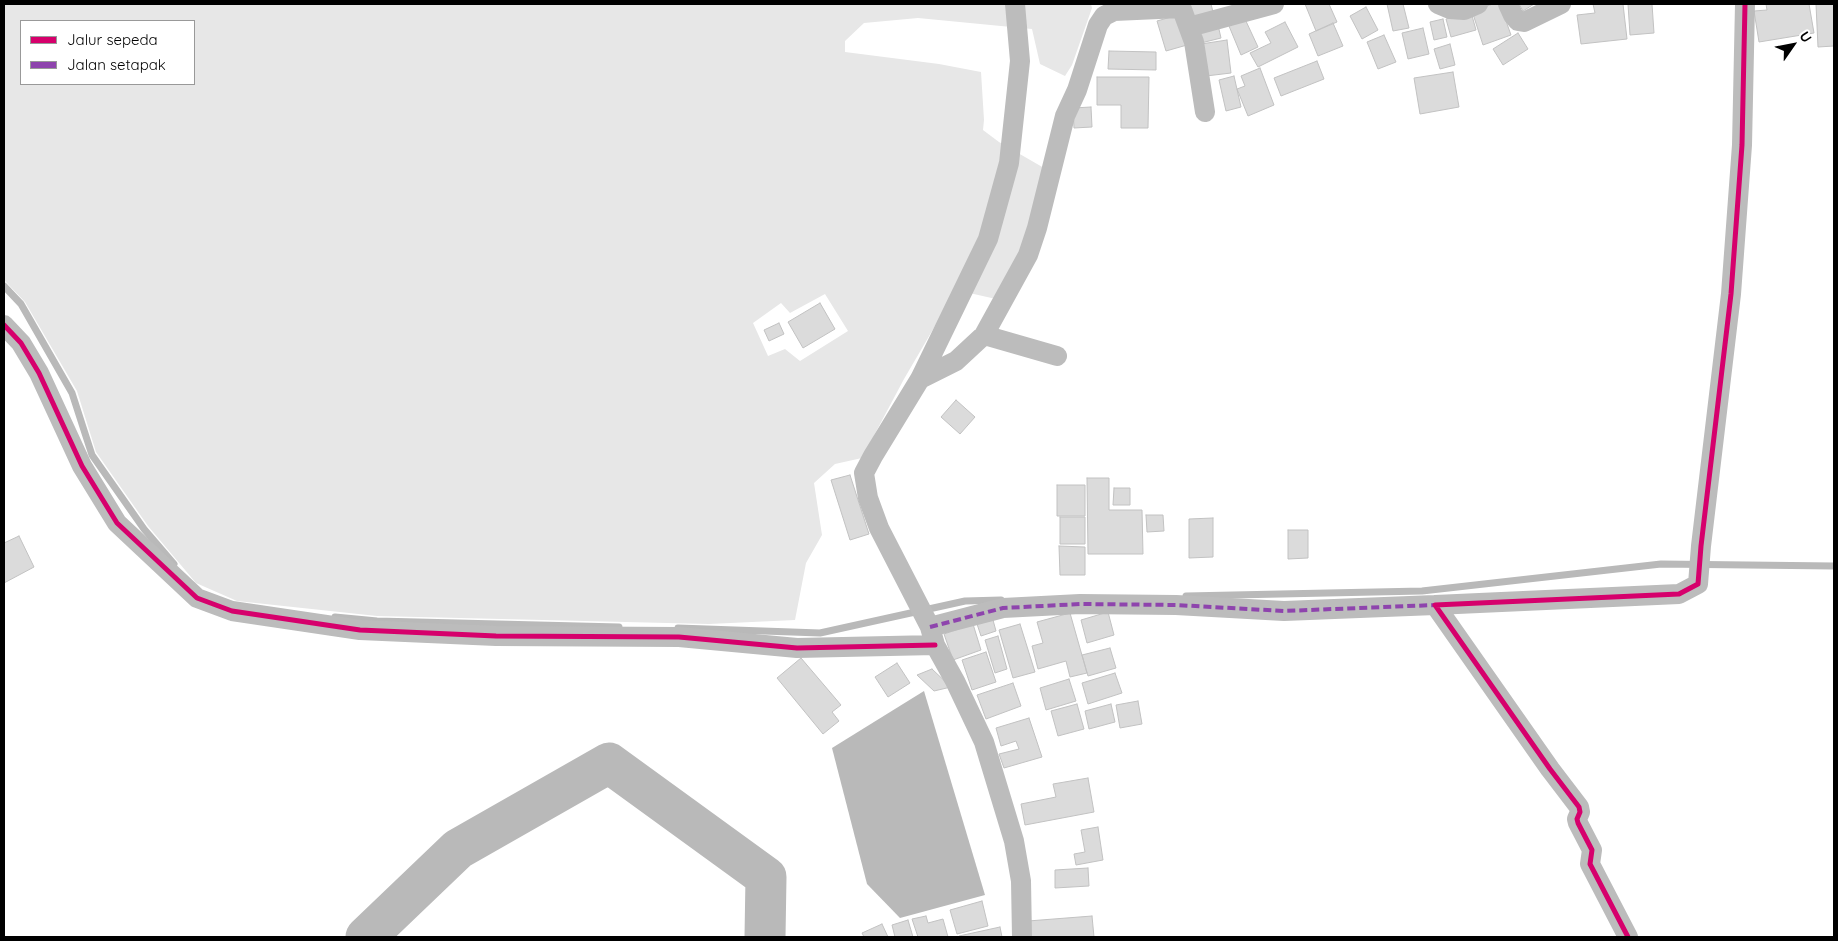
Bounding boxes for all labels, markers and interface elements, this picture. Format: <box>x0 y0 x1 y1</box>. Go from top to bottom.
legend <box>20 20 195 85</box>
north arrow <box>1768 20 1818 70</box>
text: U <box>1795 28 1816 46</box>
text: Jalur sepeda <box>67 30 158 49</box>
text: Jalan setapak <box>67 55 166 74</box>

